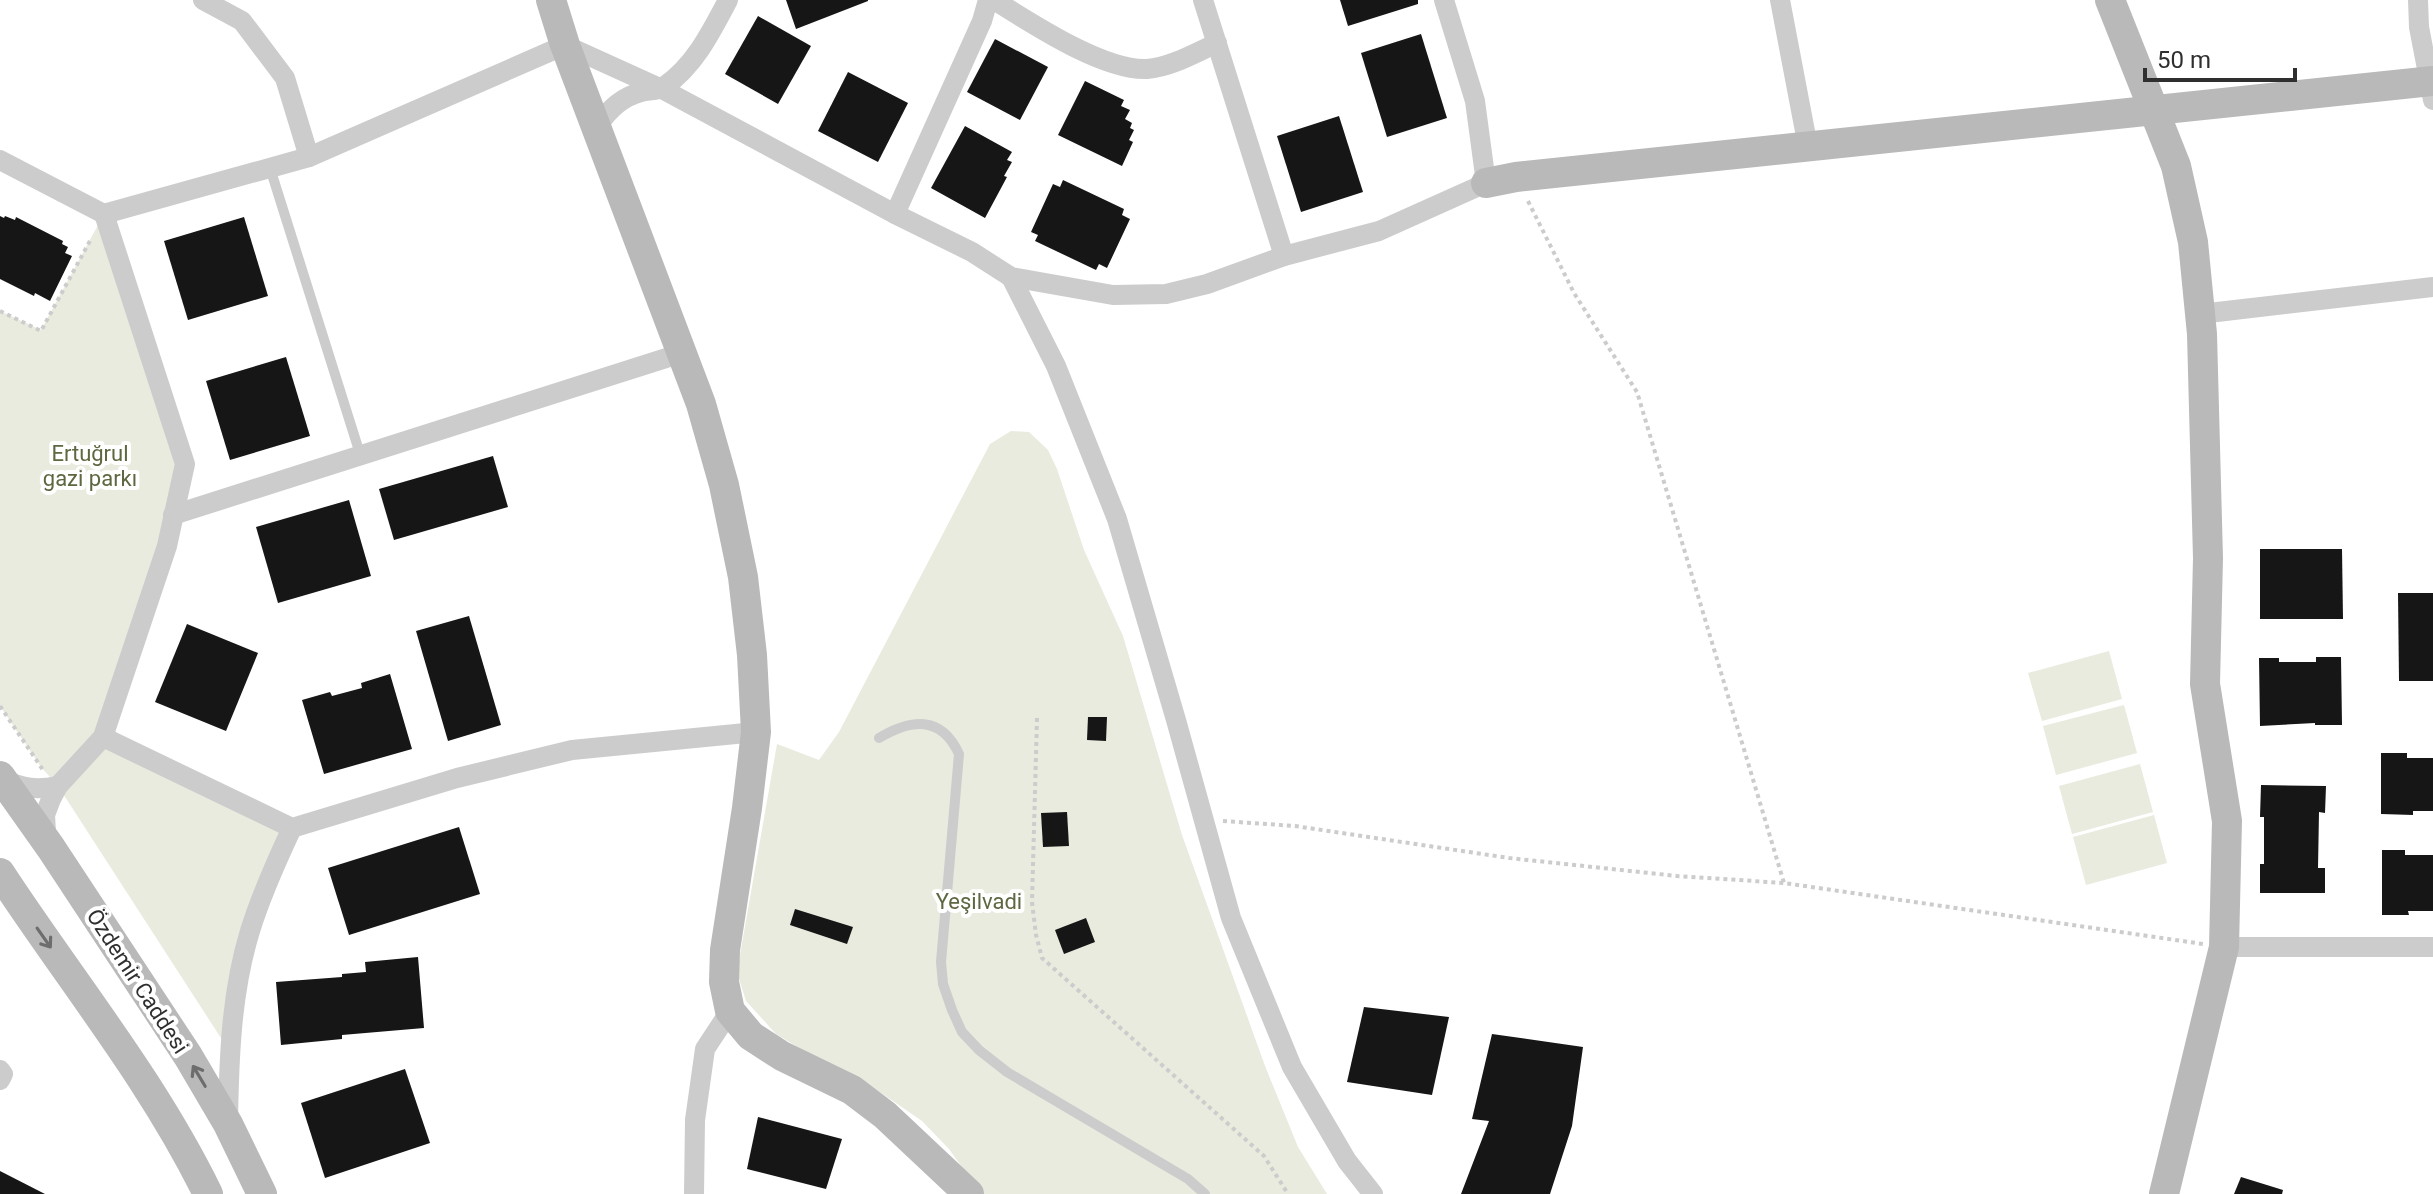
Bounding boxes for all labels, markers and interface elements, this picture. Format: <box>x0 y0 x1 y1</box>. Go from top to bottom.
scale bar <box>2145 32 2295 82</box>
text: 50 m <box>2157 46 2211 74</box>
park label: Ertuğrul gazi parkı <box>43 441 137 491</box>
park label: Yeşilvadi <box>936 889 1022 914</box>
street label: Özdemir Caddesi <box>82 904 194 1058</box>
one-way arrow <box>36 926 52 948</box>
one-way arrow <box>191 1065 207 1088</box>

